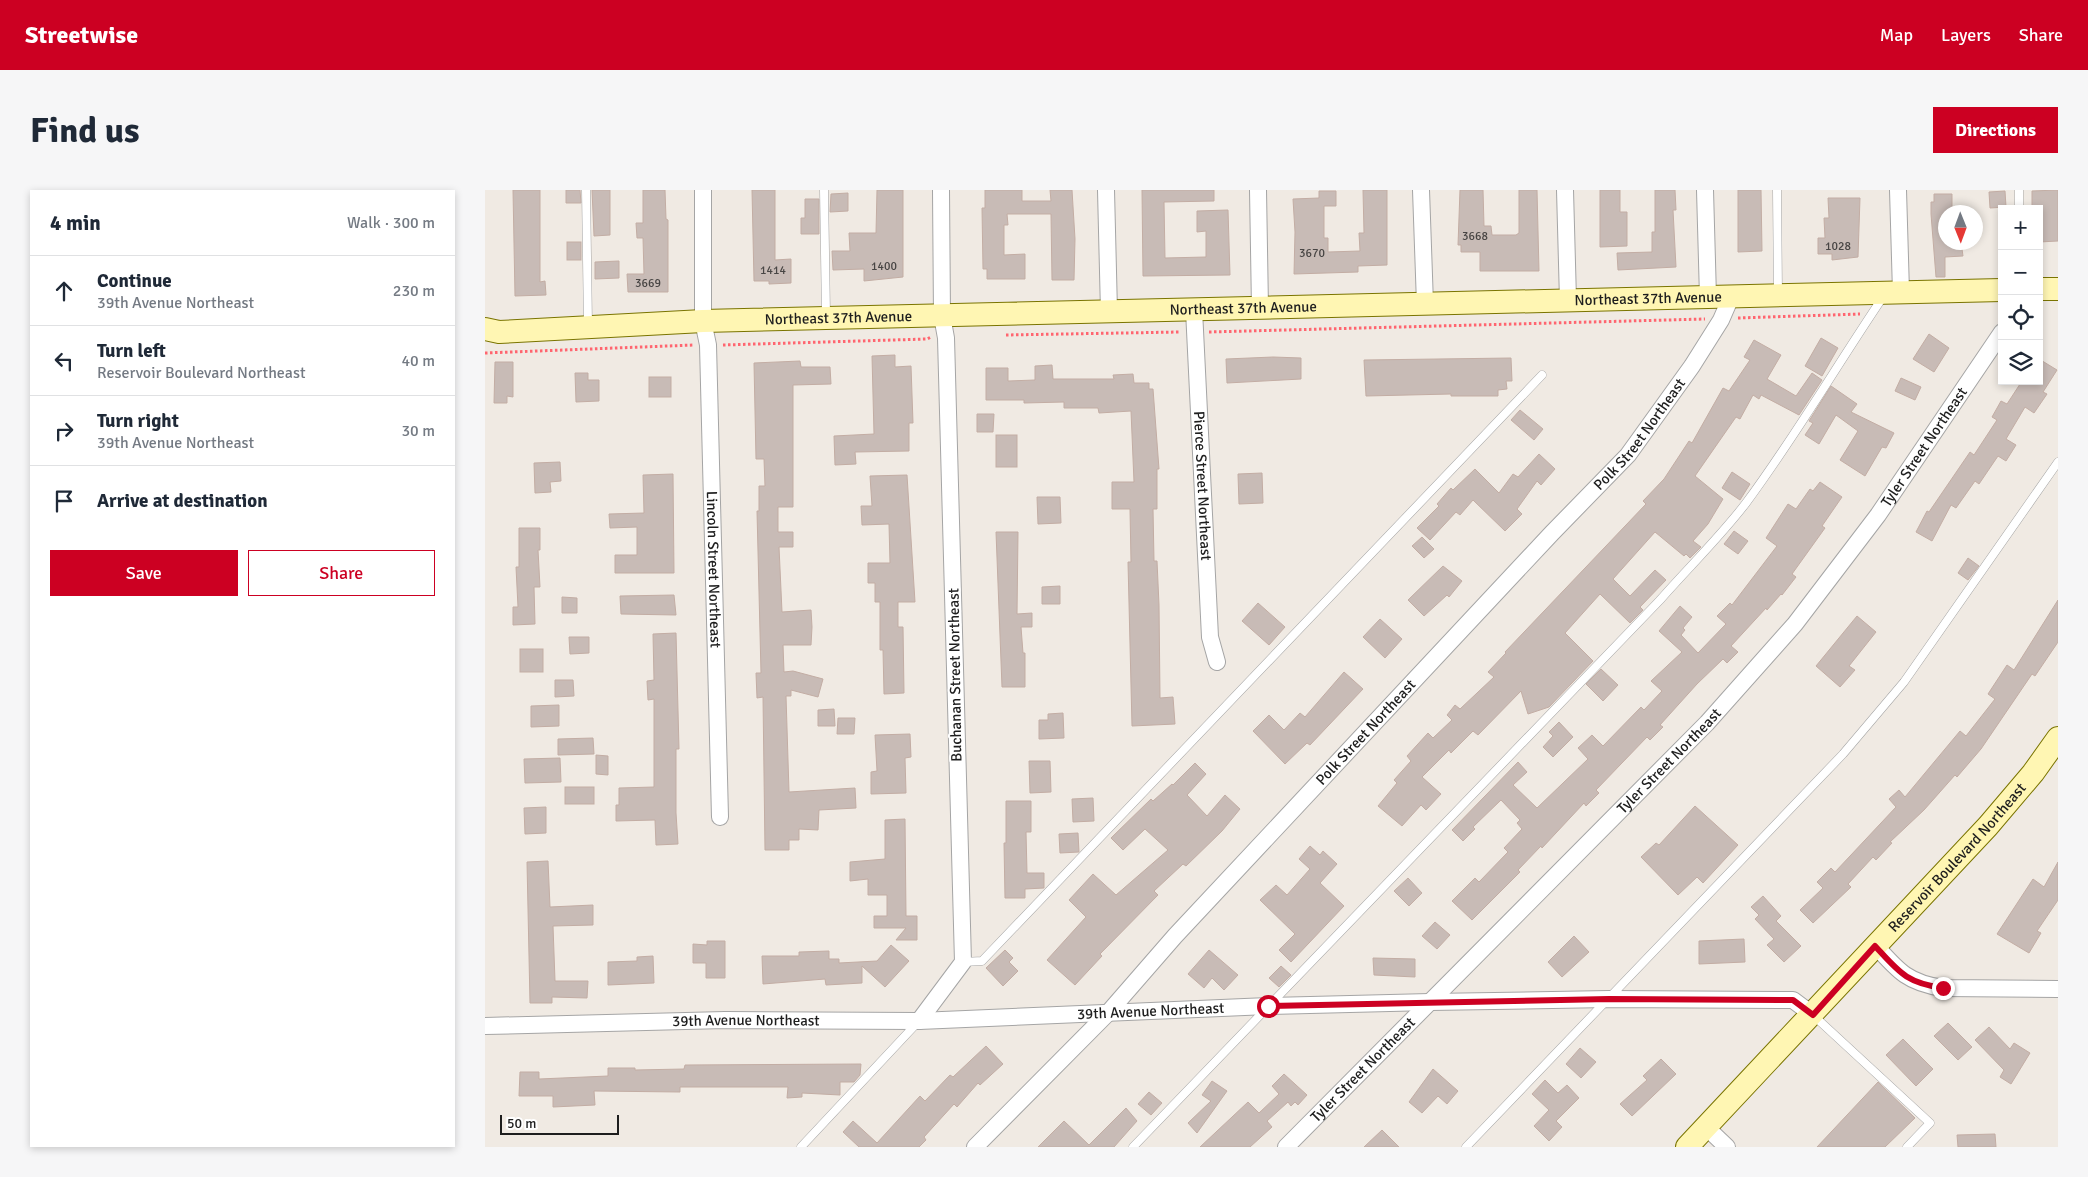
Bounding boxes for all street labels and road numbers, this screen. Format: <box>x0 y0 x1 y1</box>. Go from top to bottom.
street label: Northeast 37th Avenue <box>1574 288 1722 309</box>
street label: Northeast 37th Avenue <box>1169 297 1317 319</box>
street label: Northeast 37th Avenue <box>764 307 912 329</box>
street label: Polk Street Northeast <box>1590 375 1689 494</box>
street label: Tyler Street Northeast <box>1877 384 1971 510</box>
street label: Pierce Street Northeast <box>1190 411 1215 561</box>
street label: Lincoln Street Northeast <box>703 491 725 648</box>
street label: Buchanan Street Northeast <box>944 588 966 762</box>
street label: Polk Street Northeast <box>1312 676 1419 789</box>
street label: Tyler Street Northeast <box>1613 704 1725 817</box>
street label: Reservoir Boulevard Northeast <box>1884 779 2030 936</box>
street label: 39th Avenue Northeast <box>1077 999 1225 1023</box>
street label: 39th Avenue Northeast <box>672 1011 820 1030</box>
street label: Tyler Street Northeast <box>1307 1013 1419 1126</box>

